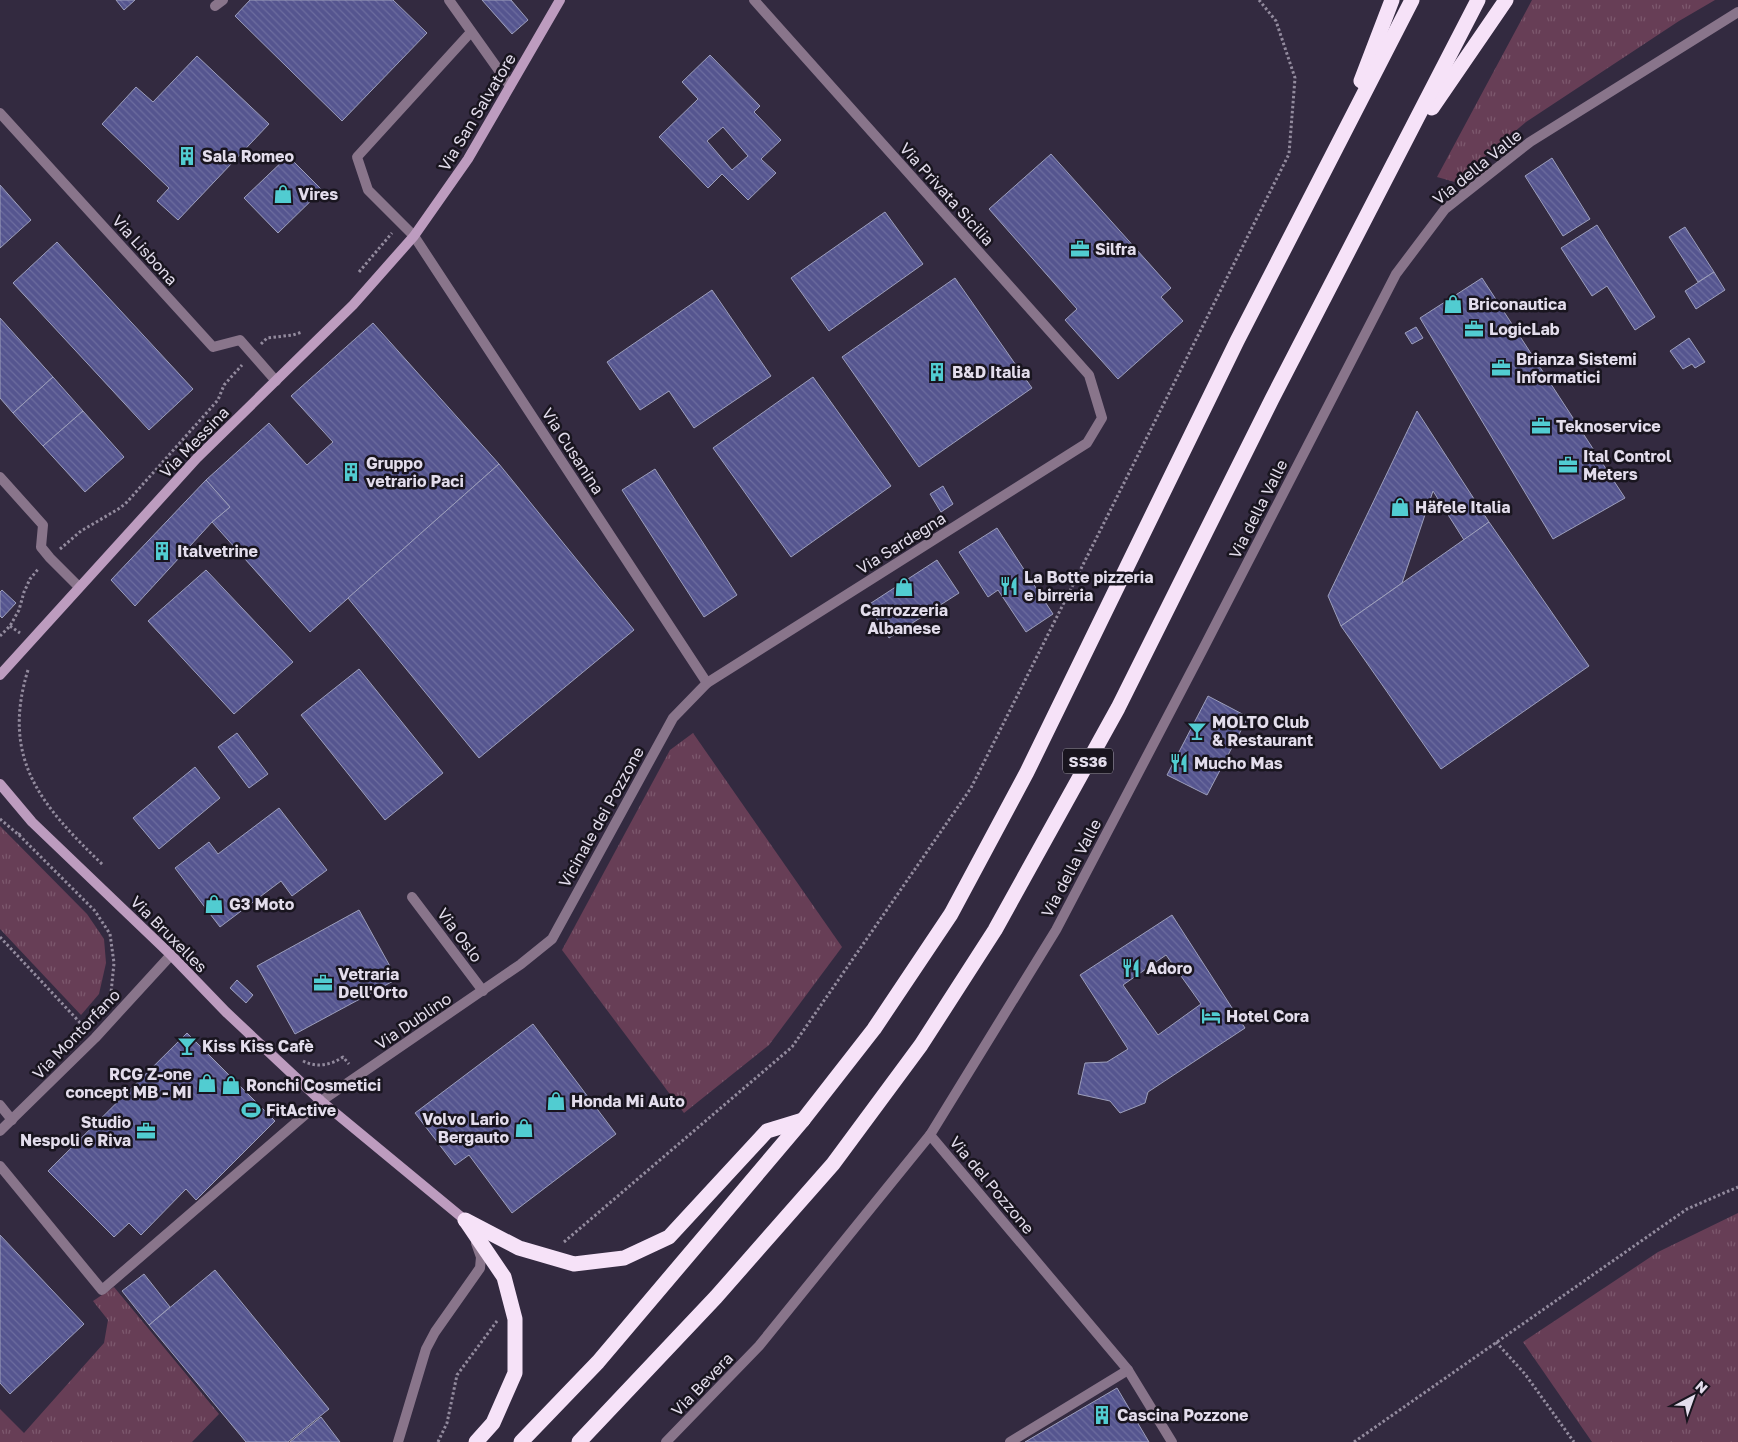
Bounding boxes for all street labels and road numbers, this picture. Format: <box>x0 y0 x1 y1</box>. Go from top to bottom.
street label: Via San Salvatore <box>434 49 520 175</box>
street label: Via della Valle <box>1429 125 1525 209</box>
street label: Via Privata Sicilia <box>895 138 999 250</box>
street label: Via Lisbona <box>108 211 182 289</box>
street label: Via Messina <box>155 402 233 482</box>
street label: Via Cusanina <box>538 404 608 498</box>
street label: Via della Valle <box>1224 456 1292 562</box>
street label: Via Sardegna <box>853 508 949 578</box>
street label: Vicinale dei Pozzone <box>554 743 648 891</box>
road number: SS36 <box>1063 748 1113 774</box>
street label: Via della Valle <box>1037 815 1105 921</box>
street label: Via Bruxelles <box>126 891 212 977</box>
street label: Via Oslo <box>433 904 487 966</box>
street label: Via Montorfano <box>28 985 124 1083</box>
street label: Via Dublino <box>371 988 455 1054</box>
street label: Via del Pozzone <box>945 1132 1039 1238</box>
street label: Via Bevera <box>667 1348 737 1420</box>

